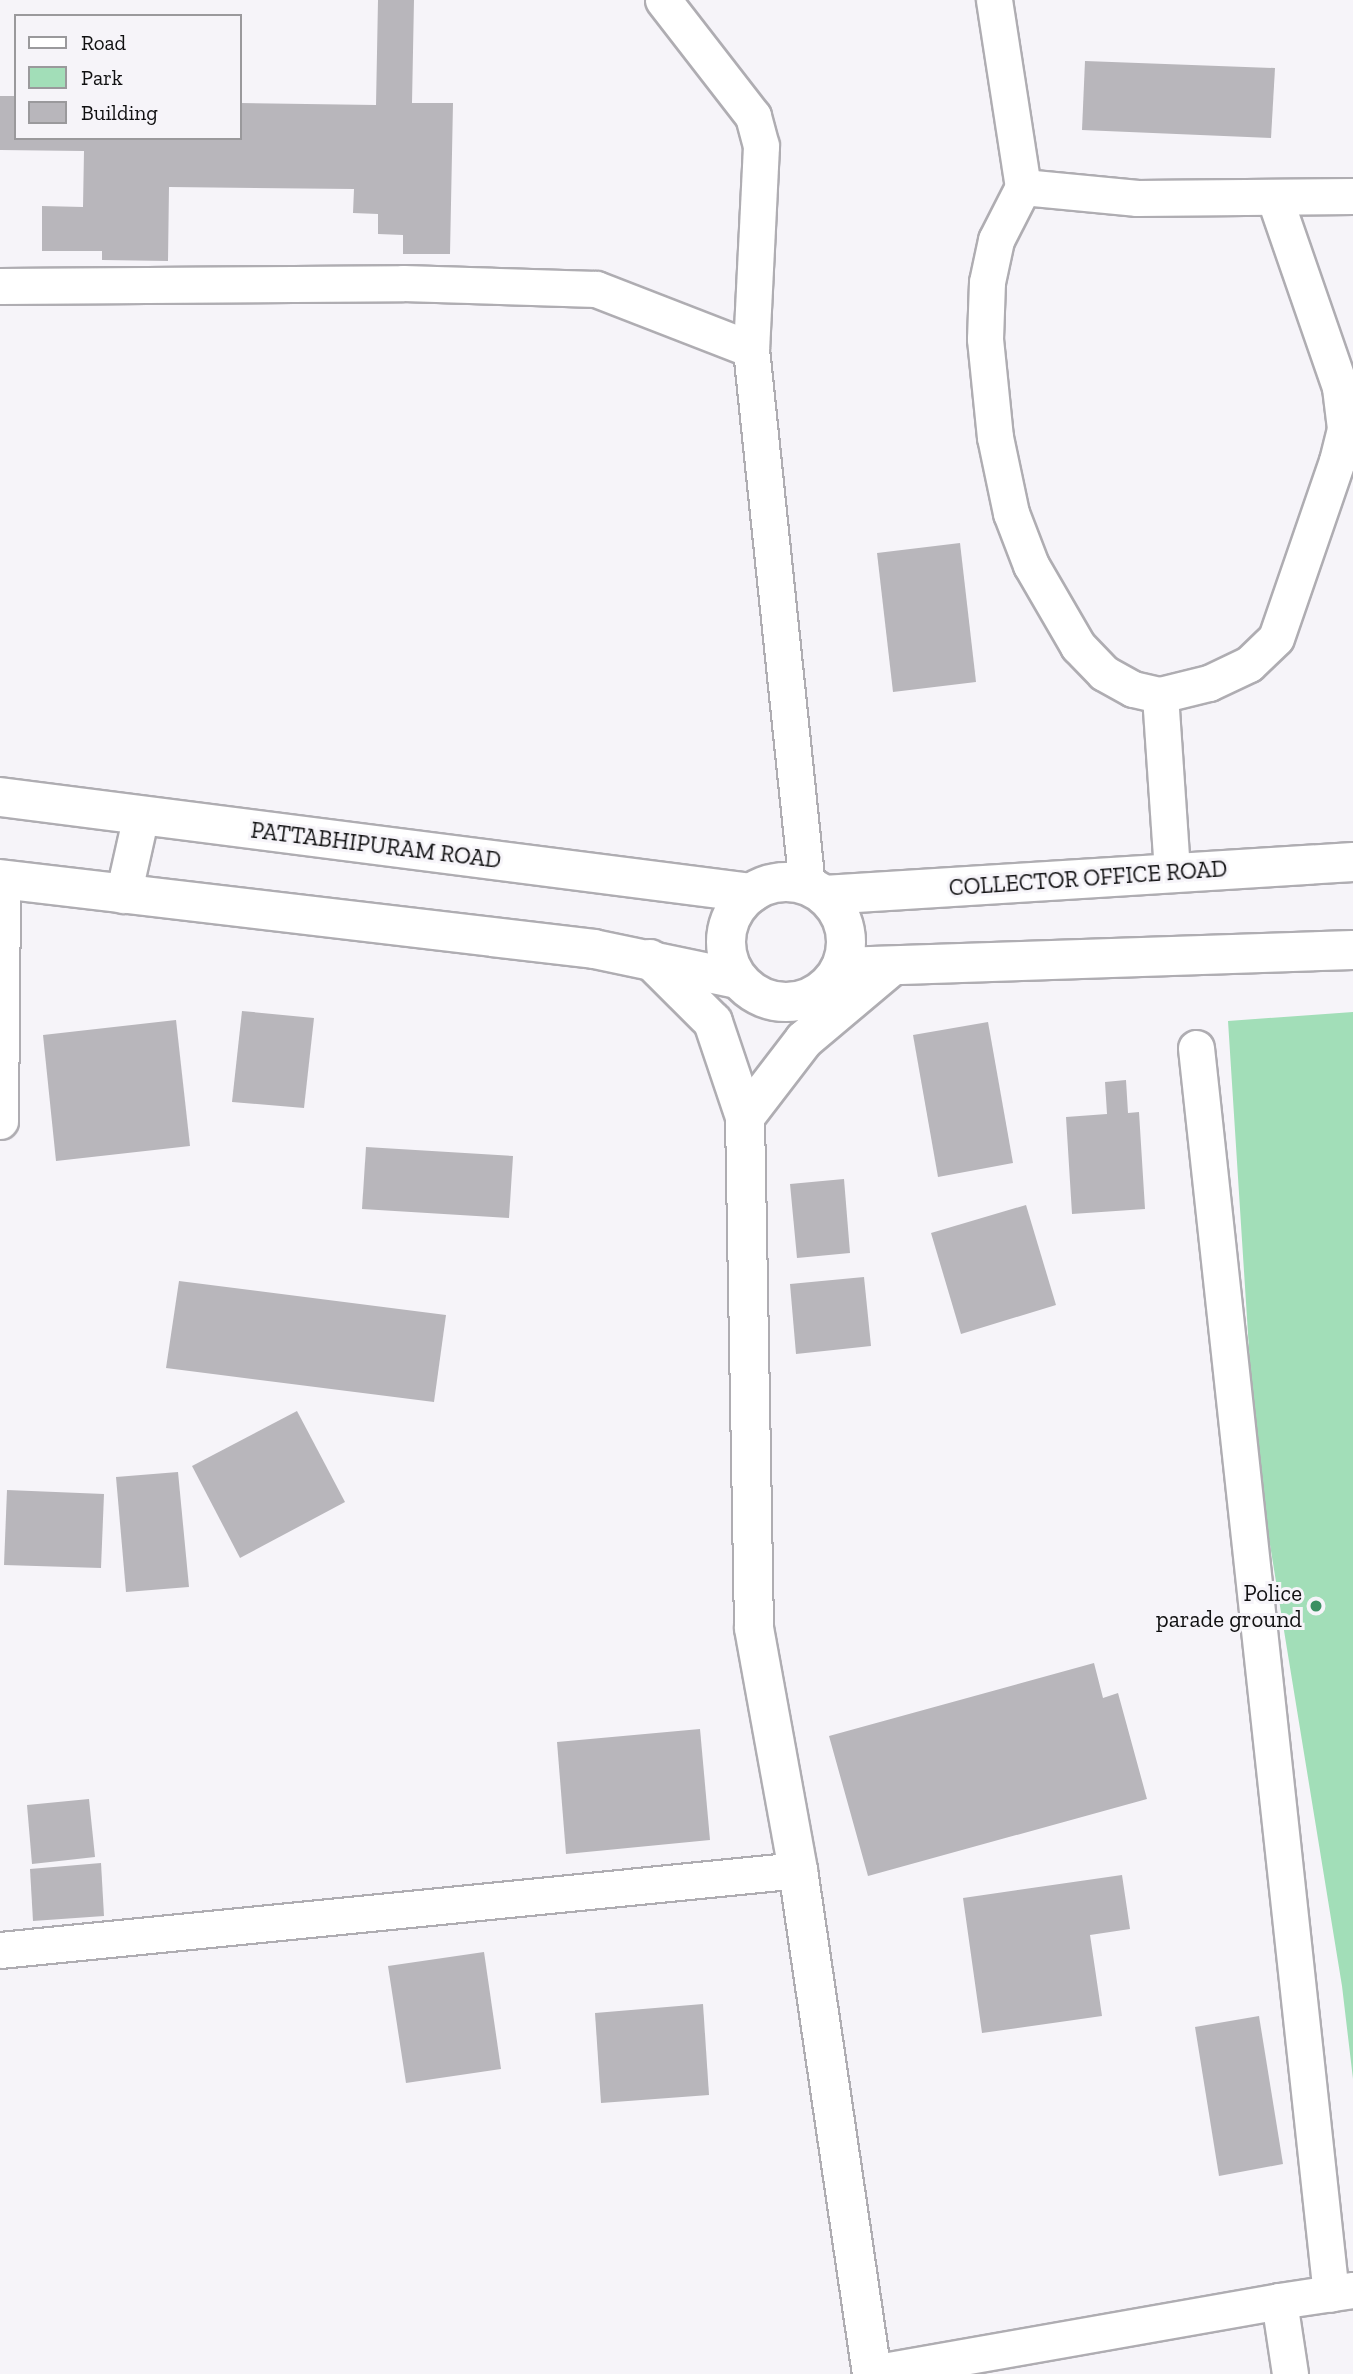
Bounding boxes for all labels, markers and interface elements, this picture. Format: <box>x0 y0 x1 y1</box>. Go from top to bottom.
legend <box>14 14 242 140</box>
text: Road <box>81 30 126 55</box>
text: Park <box>81 65 123 90</box>
text: Building <box>81 100 158 125</box>
street label: PATTABHIPURAM ROAD <box>249 816 503 874</box>
street label: COLLECTOR OFFICE ROAD <box>948 855 1228 901</box>
place label: Police parade ground <box>1156 1579 1302 1633</box>
marker: Police parade ground <box>1308 1598 1324 1614</box>

